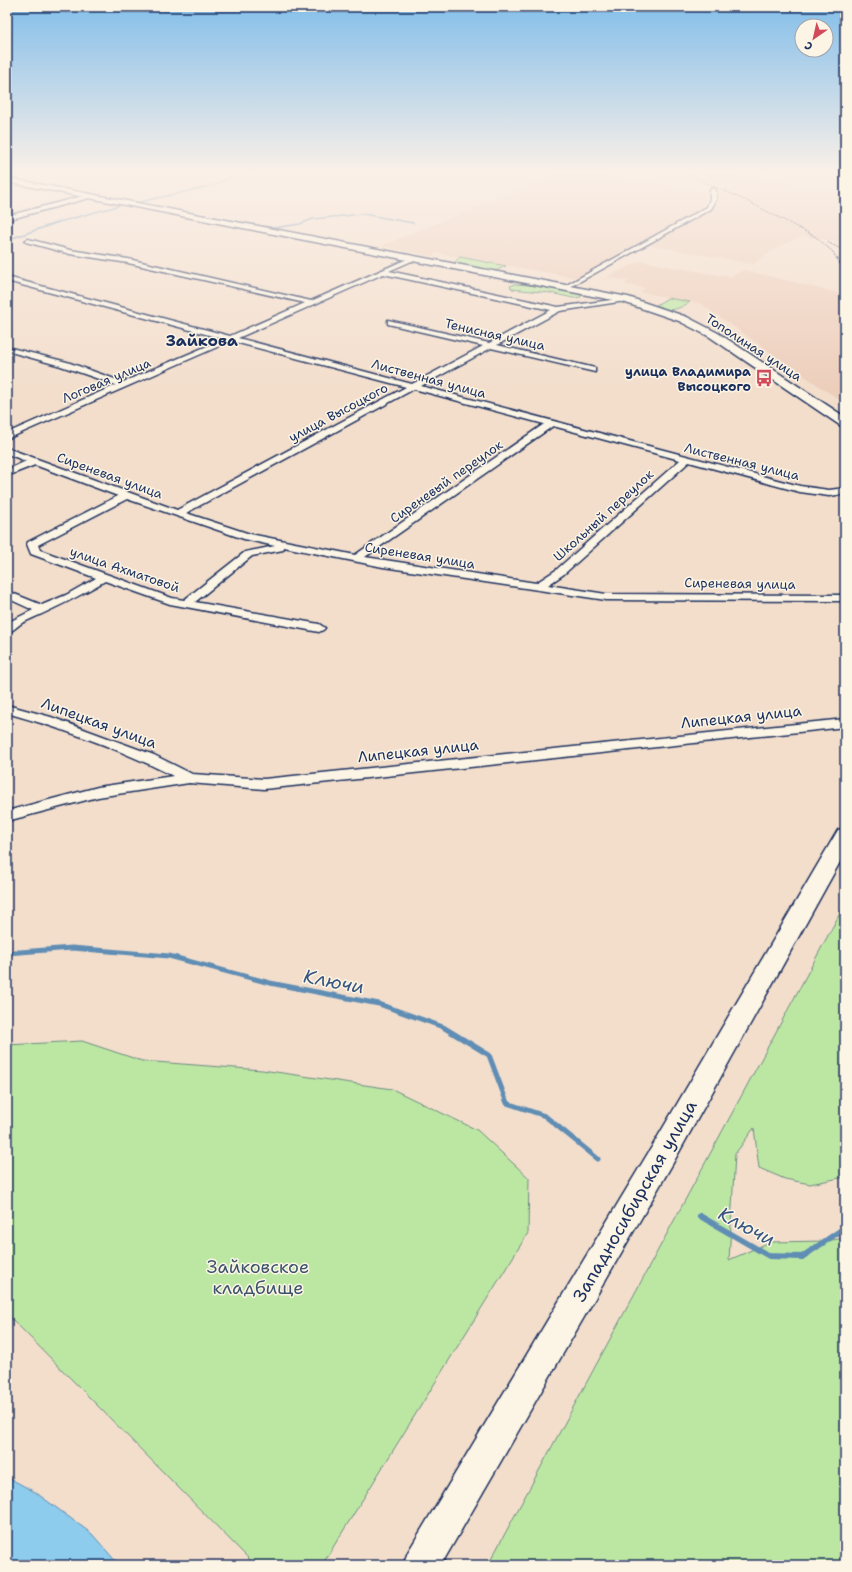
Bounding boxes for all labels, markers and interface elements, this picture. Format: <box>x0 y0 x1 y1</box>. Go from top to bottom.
north arrow <box>794 18 834 58</box>
text: С <box>801 38 816 54</box>
street label: Тополиная улица <box>702 310 805 385</box>
street label: Тенисная улица <box>443 315 547 354</box>
district label: Зайкова <box>166 330 238 351</box>
street label: Логовая улица <box>59 354 153 407</box>
street label: Лиственная улица <box>370 355 488 402</box>
place label: улица Владимира Высоцкого <box>625 363 751 395</box>
bus stop icon: улица Владимира Высоцкого <box>754 368 774 388</box>
street label: улица Высоцкого <box>286 379 391 446</box>
street label: Сиреневый переулок <box>387 436 506 527</box>
street label: Лиственная улица <box>683 439 801 484</box>
street label: Сиреневая улица <box>55 448 165 503</box>
street label: Школьный переулок <box>550 466 657 565</box>
street label: Сиреневая улица <box>364 538 476 573</box>
street label: улица Ахматовой <box>68 543 182 596</box>
street label: Сиреневая улица <box>684 574 796 593</box>
street label: Липецкая улица <box>39 693 160 753</box>
street label: Липецкая улица <box>680 701 803 733</box>
street label: Липецкая улица <box>357 735 480 767</box>
water label: Ключи <box>301 963 366 1000</box>
street label: Западносибирская улица <box>567 1096 703 1306</box>
water label: Ключи <box>714 1201 780 1252</box>
park label: Зайковское кладбище <box>207 1255 309 1300</box>

